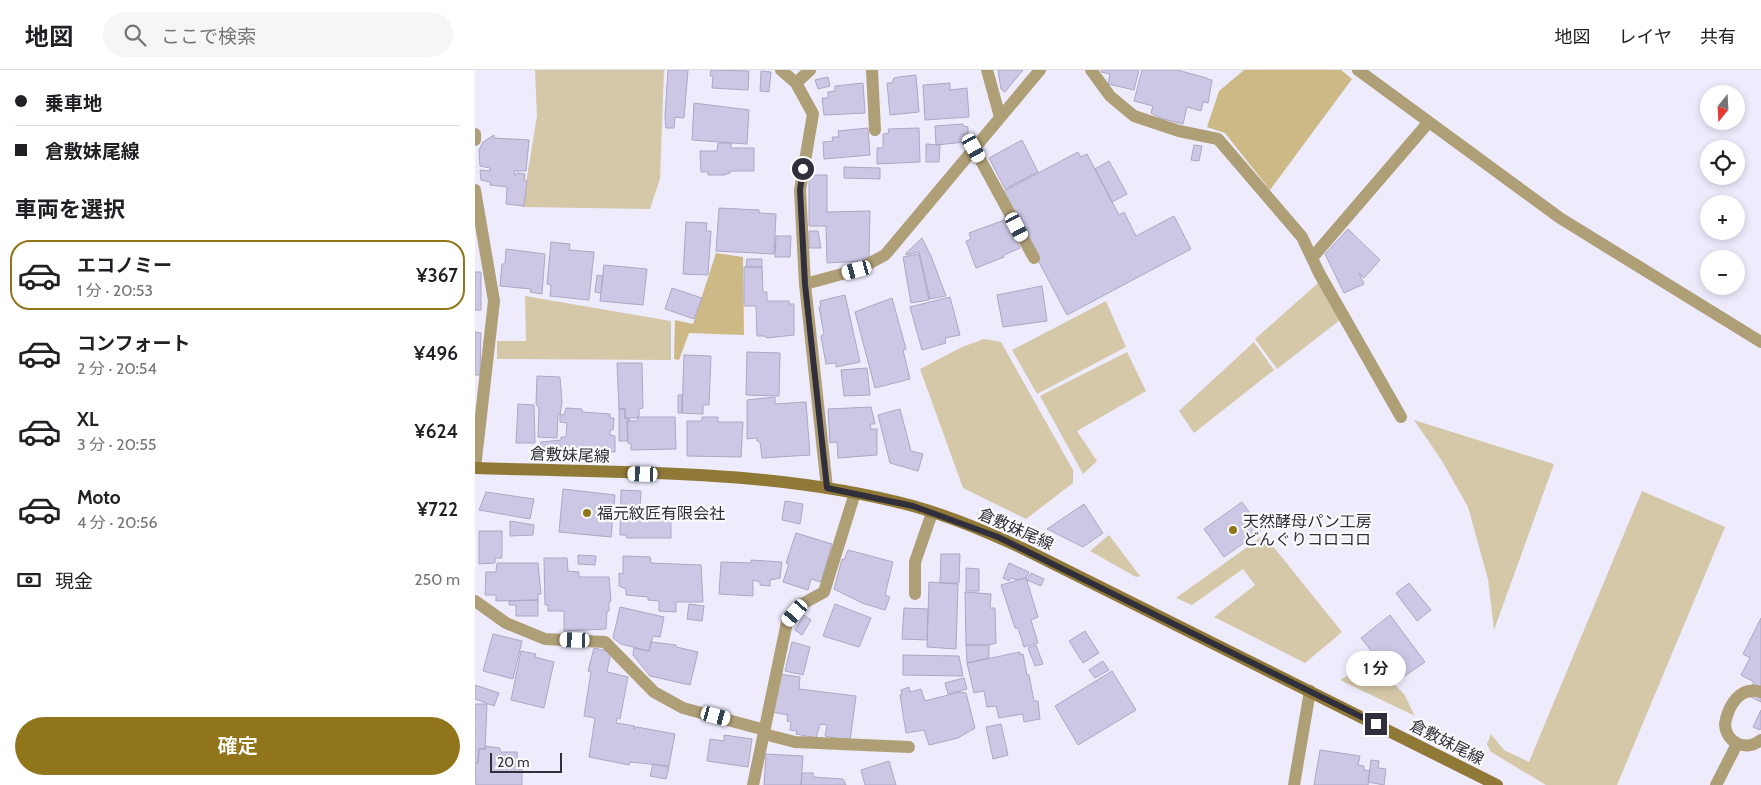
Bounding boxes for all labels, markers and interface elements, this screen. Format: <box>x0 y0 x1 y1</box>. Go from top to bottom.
search box <box>103 12 453 57</box>
icon: search <box>121 21 149 49</box>
text: 地図 <box>25 22 73 51</box>
text: ここで検索 <box>161 25 256 48</box>
text: 地図 <box>1555 26 1591 48</box>
text: レイヤ <box>1619 26 1672 48</box>
text: 共有 <box>1700 26 1736 48</box>
north arrow <box>1700 85 1745 130</box>
map controls <box>1700 85 1745 295</box>
text: 乗車地 <box>45 92 102 115</box>
car <box>960 131 987 165</box>
text: 倉敷妹尾線 <box>45 140 140 163</box>
button: locate <box>1700 140 1745 185</box>
route start <box>792 158 814 180</box>
button: + <box>1700 195 1745 240</box>
text: 車両を選択 <box>15 196 125 223</box>
car <box>1003 210 1030 244</box>
button: − <box>1700 250 1745 295</box>
icon: car <box>17 253 62 298</box>
text: エコノミー <box>77 254 172 277</box>
car <box>840 259 873 281</box>
text: ¥367 <box>416 264 458 287</box>
text: 1 分 · 20:53 <box>77 281 153 300</box>
icon: car <box>17 331 62 376</box>
text: コンフォート <box>77 332 190 355</box>
text: ¥496 <box>414 342 458 365</box>
text: 2 分 · 20:54 <box>77 359 157 378</box>
text: XL <box>77 408 98 431</box>
icon: car <box>17 409 62 454</box>
text: ¥624 <box>415 420 458 443</box>
text: 3 分 · 20:55 <box>77 435 156 454</box>
street label: 倉敷妹尾線 <box>530 444 610 466</box>
car <box>627 466 658 482</box>
text: Moto <box>77 486 121 509</box>
icon: car <box>17 487 62 532</box>
text: ¥722 <box>417 498 458 521</box>
place label: 福元紋匠有限会社 <box>597 504 725 523</box>
street label: 倉敷妹尾線 <box>976 504 1056 554</box>
marker: 福元紋匠有限会社 <box>581 507 593 519</box>
place label: 天然酵母パン工房 どんぐりコロコロ <box>1243 512 1372 549</box>
text: 4 分 · 20:56 <box>77 513 157 532</box>
marker: 天然酵母パン工房 どんぐりコロコロ <box>1227 524 1239 536</box>
icon: cash <box>15 566 43 594</box>
text: 現金 <box>55 570 93 593</box>
text: 250 m <box>414 570 460 589</box>
car <box>779 597 810 629</box>
car <box>559 632 590 648</box>
callout: 1 分 <box>1346 652 1406 686</box>
text: 1 分 <box>1363 659 1389 678</box>
car <box>699 705 732 727</box>
route end <box>1365 713 1387 735</box>
street label: 倉敷妹尾線 <box>1407 715 1487 769</box>
button: 確定 <box>15 717 460 775</box>
scale bar <box>490 750 563 773</box>
text: 20 m <box>497 753 530 771</box>

